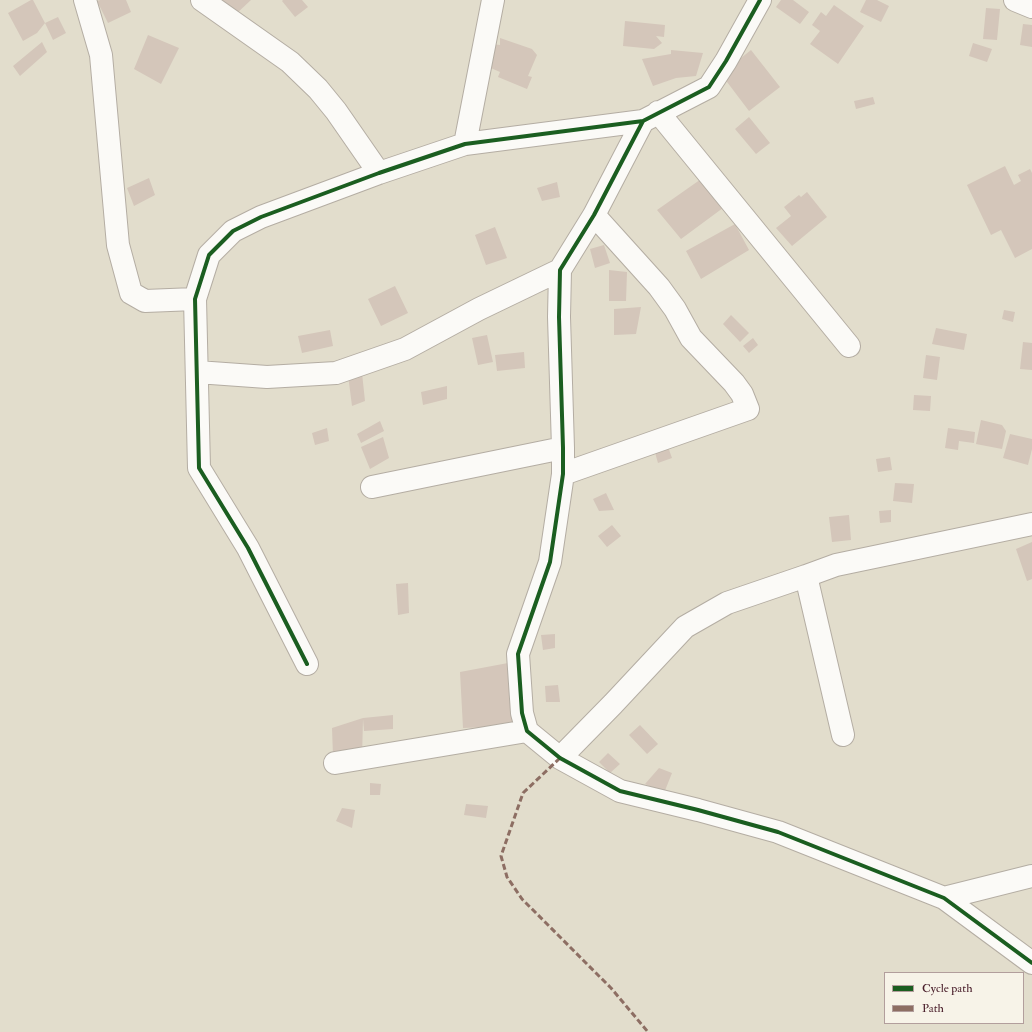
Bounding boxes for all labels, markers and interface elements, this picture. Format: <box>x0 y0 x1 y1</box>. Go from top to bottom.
legend <box>884 972 1024 1024</box>
text: Cycle path <box>922 981 972 996</box>
text: Path <box>922 1001 944 1016</box>

